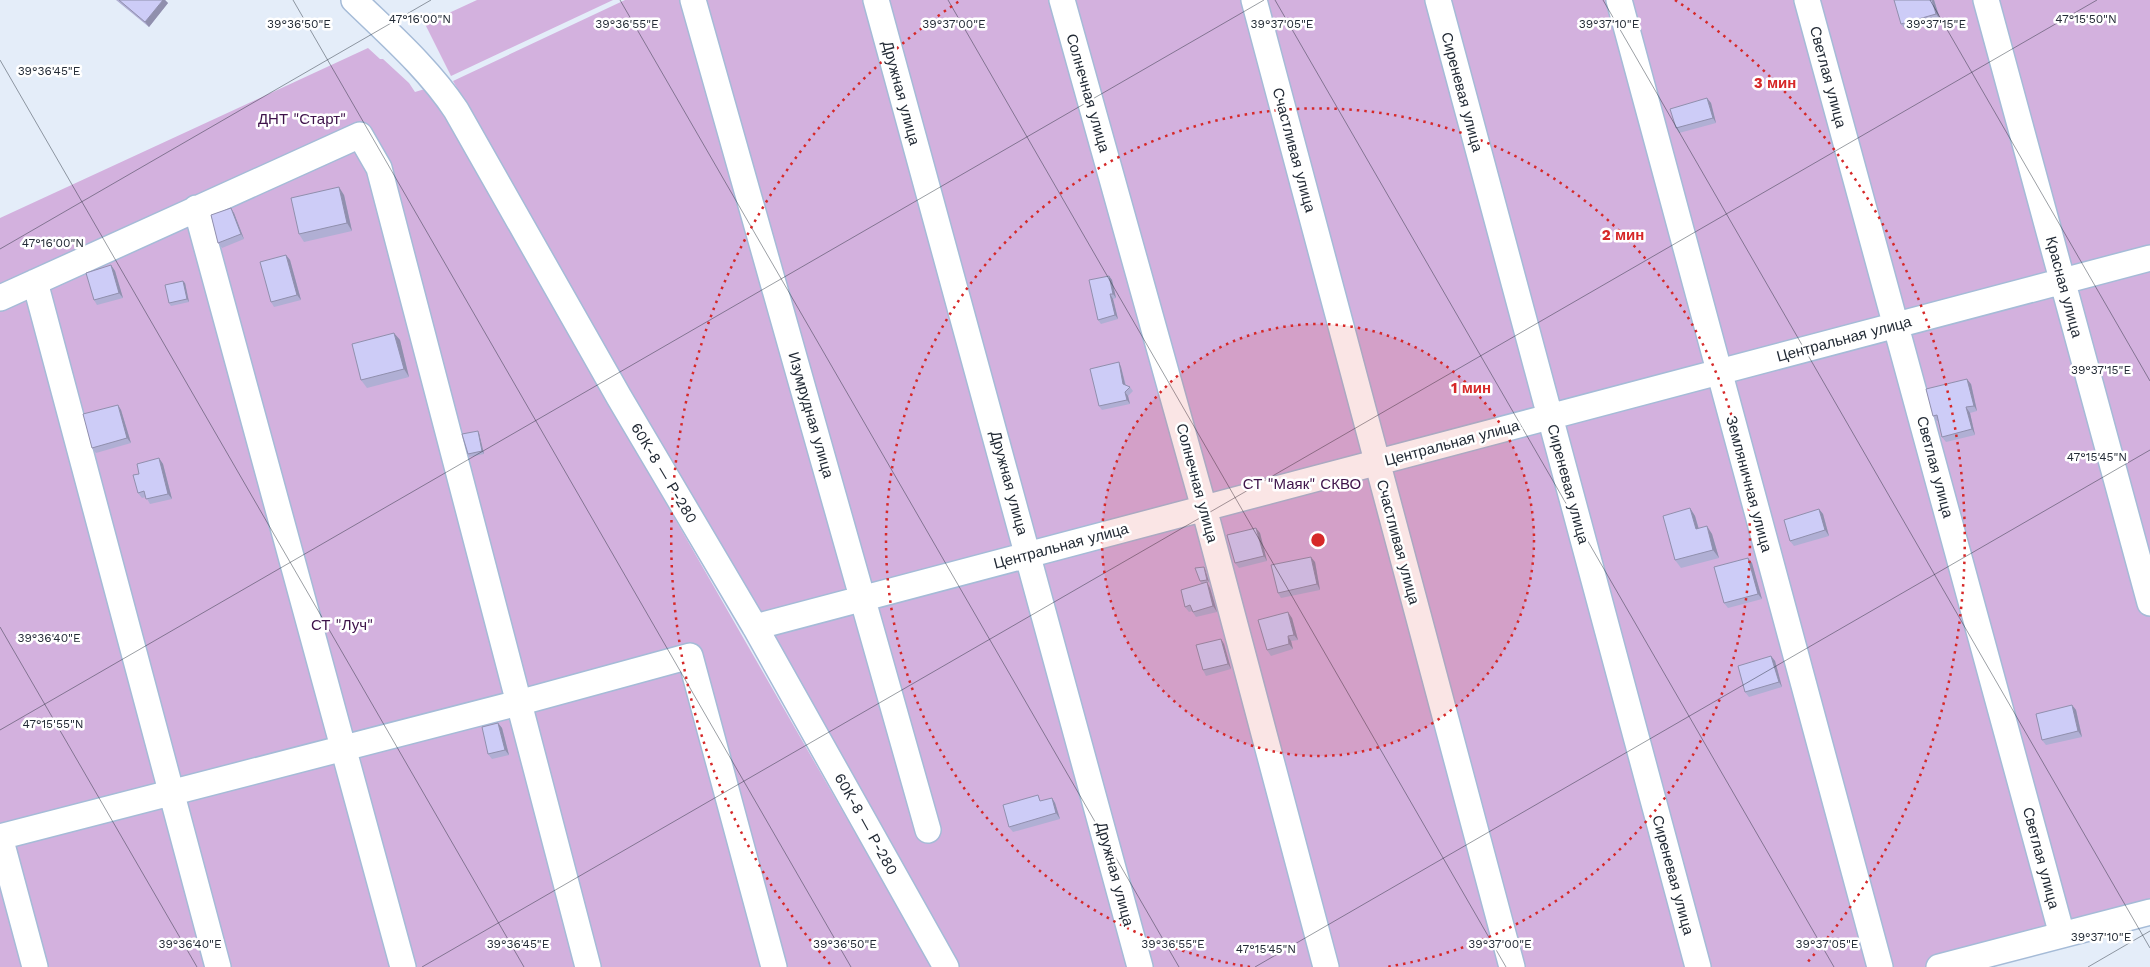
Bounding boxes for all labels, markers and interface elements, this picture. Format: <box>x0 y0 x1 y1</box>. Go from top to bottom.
text: 47°16'00"N <box>389 12 451 26</box>
text: 47°15'50"N <box>2055 12 2117 26</box>
text: 39°36'50"E <box>267 17 331 31</box>
text: 39°36'55"E <box>595 17 659 31</box>
text: 39°37'00"E <box>922 17 986 31</box>
text: 39°37'05"E <box>1251 17 1314 31</box>
text: 39°37'10"E <box>1579 17 1640 31</box>
text: 39°37'15"E <box>1906 17 1966 31</box>
street label: Светлая улица <box>1806 24 1850 130</box>
street label: Сиреневая улица <box>1437 30 1487 154</box>
street label: Солнечная улица <box>1062 32 1114 155</box>
street label: Дружная улица <box>878 39 924 148</box>
text: 39°36'45"E <box>18 64 81 78</box>
text: 3 мин <box>1754 74 1796 92</box>
street label: Счастливая улица <box>1269 86 1320 215</box>
park label: ДНТ "Старт" <box>258 110 346 128</box>
text: 2 мин <box>1602 226 1644 244</box>
street label: Красная улица <box>2042 234 2086 340</box>
text: 47°16'00"N <box>22 236 84 250</box>
street label: Центральная улица <box>1775 312 1914 366</box>
street label: Изумрудная улица <box>784 350 838 481</box>
text: 39°37'15"E <box>2071 363 2131 377</box>
text: 1 мин <box>1451 379 1491 397</box>
street label: Земляничная улица <box>1722 414 1776 555</box>
street label: Светлая улица <box>1913 414 1957 520</box>
street label: Центральная улица <box>1383 416 1522 470</box>
street label: 60К-8 — Р-280 <box>627 420 701 526</box>
street label: Солнечная улица <box>1172 421 1222 545</box>
street label: Сиреневая улица <box>1543 422 1593 546</box>
street label: Дружная улица <box>986 429 1032 538</box>
text: 47°15'45"N <box>2067 450 2127 464</box>
park label: СТ "Маяк" СКВО <box>1243 475 1361 493</box>
street label: Счастливая улица <box>1373 478 1424 607</box>
street label: Центральная улица <box>992 519 1131 573</box>
centre of rings <box>1309 531 1327 549</box>
park label: СТ "Луч" <box>311 616 373 634</box>
text: 39°36'40"E <box>17 631 81 645</box>
text: 47°15'55"N <box>22 717 84 731</box>
street label: 60К-8 — Р-280 <box>831 770 901 878</box>
street label: Светлая улица <box>2019 805 2063 911</box>
street label: Сиреневая улица <box>1648 813 1698 937</box>
street label: Дружная улица <box>1092 820 1138 929</box>
text: 39°37'10"E <box>2071 930 2132 944</box>
text: 39°36'40"E <box>158 937 222 951</box>
text: 39°36'45"E <box>487 937 550 951</box>
text: 39°36'50"E <box>813 937 877 951</box>
text: 39°36'55"E <box>1141 937 1205 951</box>
text: 39°37'00"E <box>1468 937 1532 951</box>
text: 39°37'05"E <box>1796 937 1859 951</box>
text: 47°15'45"N <box>1236 942 1296 956</box>

